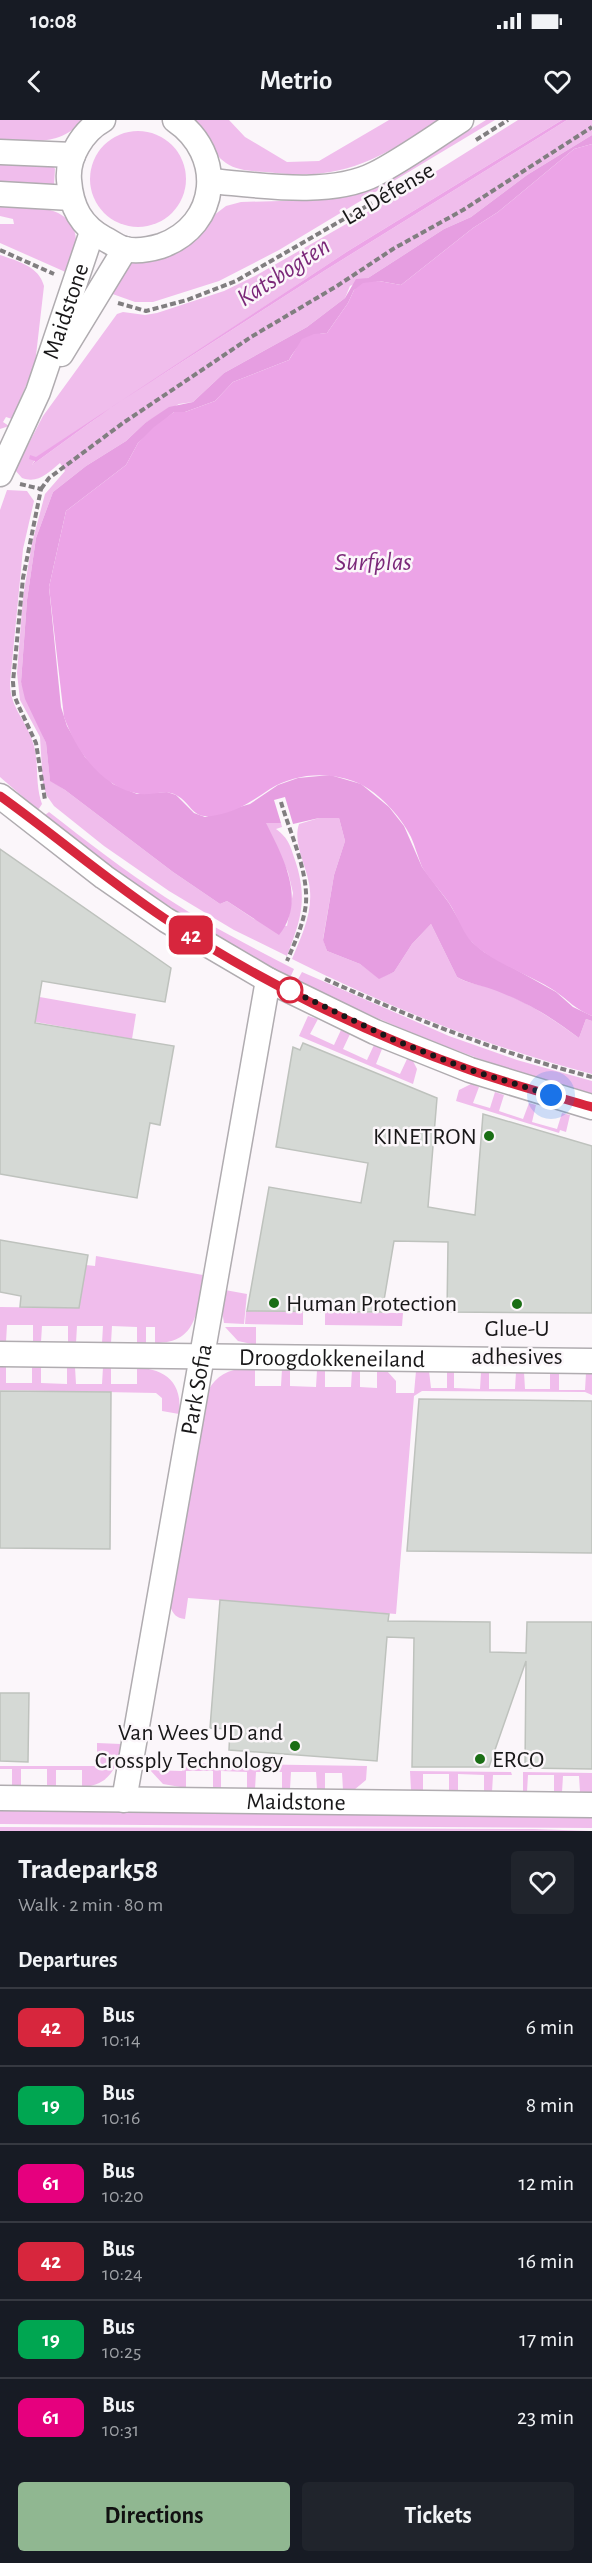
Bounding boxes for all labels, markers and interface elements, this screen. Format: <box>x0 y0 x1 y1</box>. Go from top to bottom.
text: 10:08 <box>30 10 77 32</box>
icon: back <box>18 65 51 98</box>
icon: heart <box>541 65 574 98</box>
text: Metrio <box>260 67 332 94</box>
street label: La Défense <box>338 158 439 230</box>
water label: Katsbogten <box>232 232 335 311</box>
street label: Maidstone <box>39 260 94 362</box>
water label: Surfplas <box>334 549 412 575</box>
line badge: 42 <box>164 916 218 954</box>
text: 42 <box>181 925 201 946</box>
unlabelled marker <box>277 977 303 1003</box>
your location <box>536 1080 566 1110</box>
place label: KINETRON <box>373 1125 477 1149</box>
marker: KINETRON <box>482 1129 496 1143</box>
place label: Human Protection <box>286 1292 457 1316</box>
marker: Human Protection <box>267 1296 281 1310</box>
marker: Glue-U adhesives <box>510 1297 524 1311</box>
place label: Glue-U adhesives <box>471 1317 563 1369</box>
street label: Park Sofia <box>177 1342 217 1437</box>
street label: Droogdokkeneiland <box>239 1346 425 1372</box>
place label: Van Wees UD and Crossply Technology <box>95 1721 283 1773</box>
marker: Van Wees UD and Crossply Technology <box>288 1739 302 1753</box>
place label: ERCO <box>492 1748 544 1772</box>
marker: ERCO <box>473 1752 487 1766</box>
street label: Maidstone <box>246 1790 346 1815</box>
button: heart <box>511 1851 574 1914</box>
text: Tradepark58 <box>18 1856 158 1884</box>
text: Walk · 2 min · 80 m <box>18 1895 163 1915</box>
text: Departures <box>18 1949 118 1971</box>
text: Bus <box>102 2004 135 2026</box>
text: 6 min <box>526 2016 574 2038</box>
text: 42 <box>41 2017 61 2038</box>
text: 10:14 <box>102 2030 141 2050</box>
text: Bus <box>102 2082 135 2104</box>
text: 8 min <box>526 2094 574 2116</box>
text: 19 <box>42 2095 60 2116</box>
text: 10:16 <box>102 2108 140 2128</box>
text: Bus <box>102 2160 135 2182</box>
text: 12 min <box>519 2172 574 2194</box>
text: 61 <box>42 2173 60 2194</box>
text: 10:20 <box>102 2186 144 2206</box>
text: Bus <box>102 2238 135 2260</box>
text: 16 min <box>518 2250 574 2272</box>
text: 42 <box>41 2251 61 2272</box>
text: 10:24 <box>102 2264 143 2284</box>
text: Bus <box>102 2316 135 2338</box>
text: 17 min <box>519 2328 574 2350</box>
text: 19 <box>42 2329 60 2350</box>
text: 10:25 <box>102 2342 141 2362</box>
text: Bus <box>102 2394 135 2416</box>
text: 23 min <box>517 2406 574 2428</box>
text: 61 <box>42 2407 60 2428</box>
text: 10:31 <box>102 2420 139 2440</box>
button: Directions <box>18 2482 290 2551</box>
button: Tickets <box>302 2482 574 2551</box>

